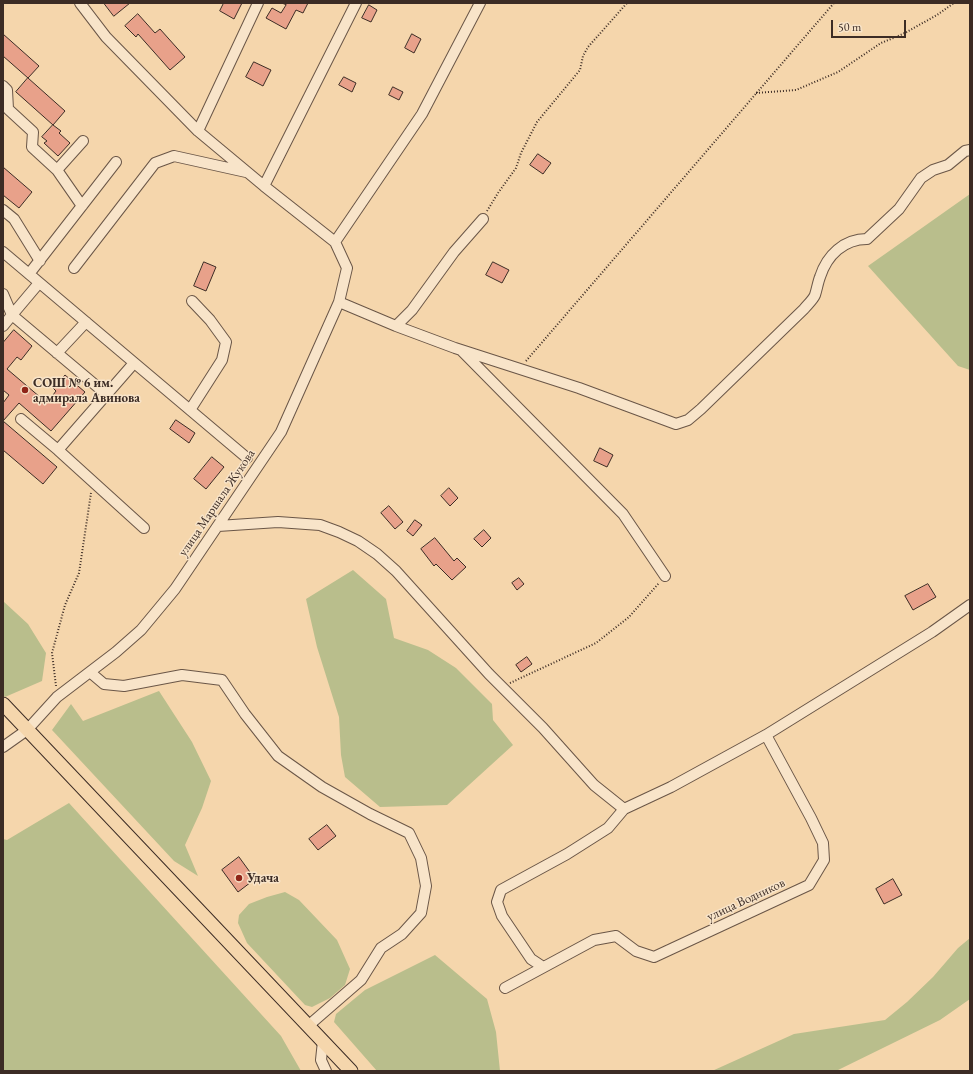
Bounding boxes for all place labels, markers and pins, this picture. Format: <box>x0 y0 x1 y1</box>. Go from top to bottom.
place label: СОШ № 6 им. адмирала Авинова <box>33 375 140 406</box>
marker: СОШ № 6 им. адмирала Авинова <box>20 385 30 395</box>
place label: Удача <box>247 870 279 886</box>
marker: Удача <box>234 873 244 883</box>

